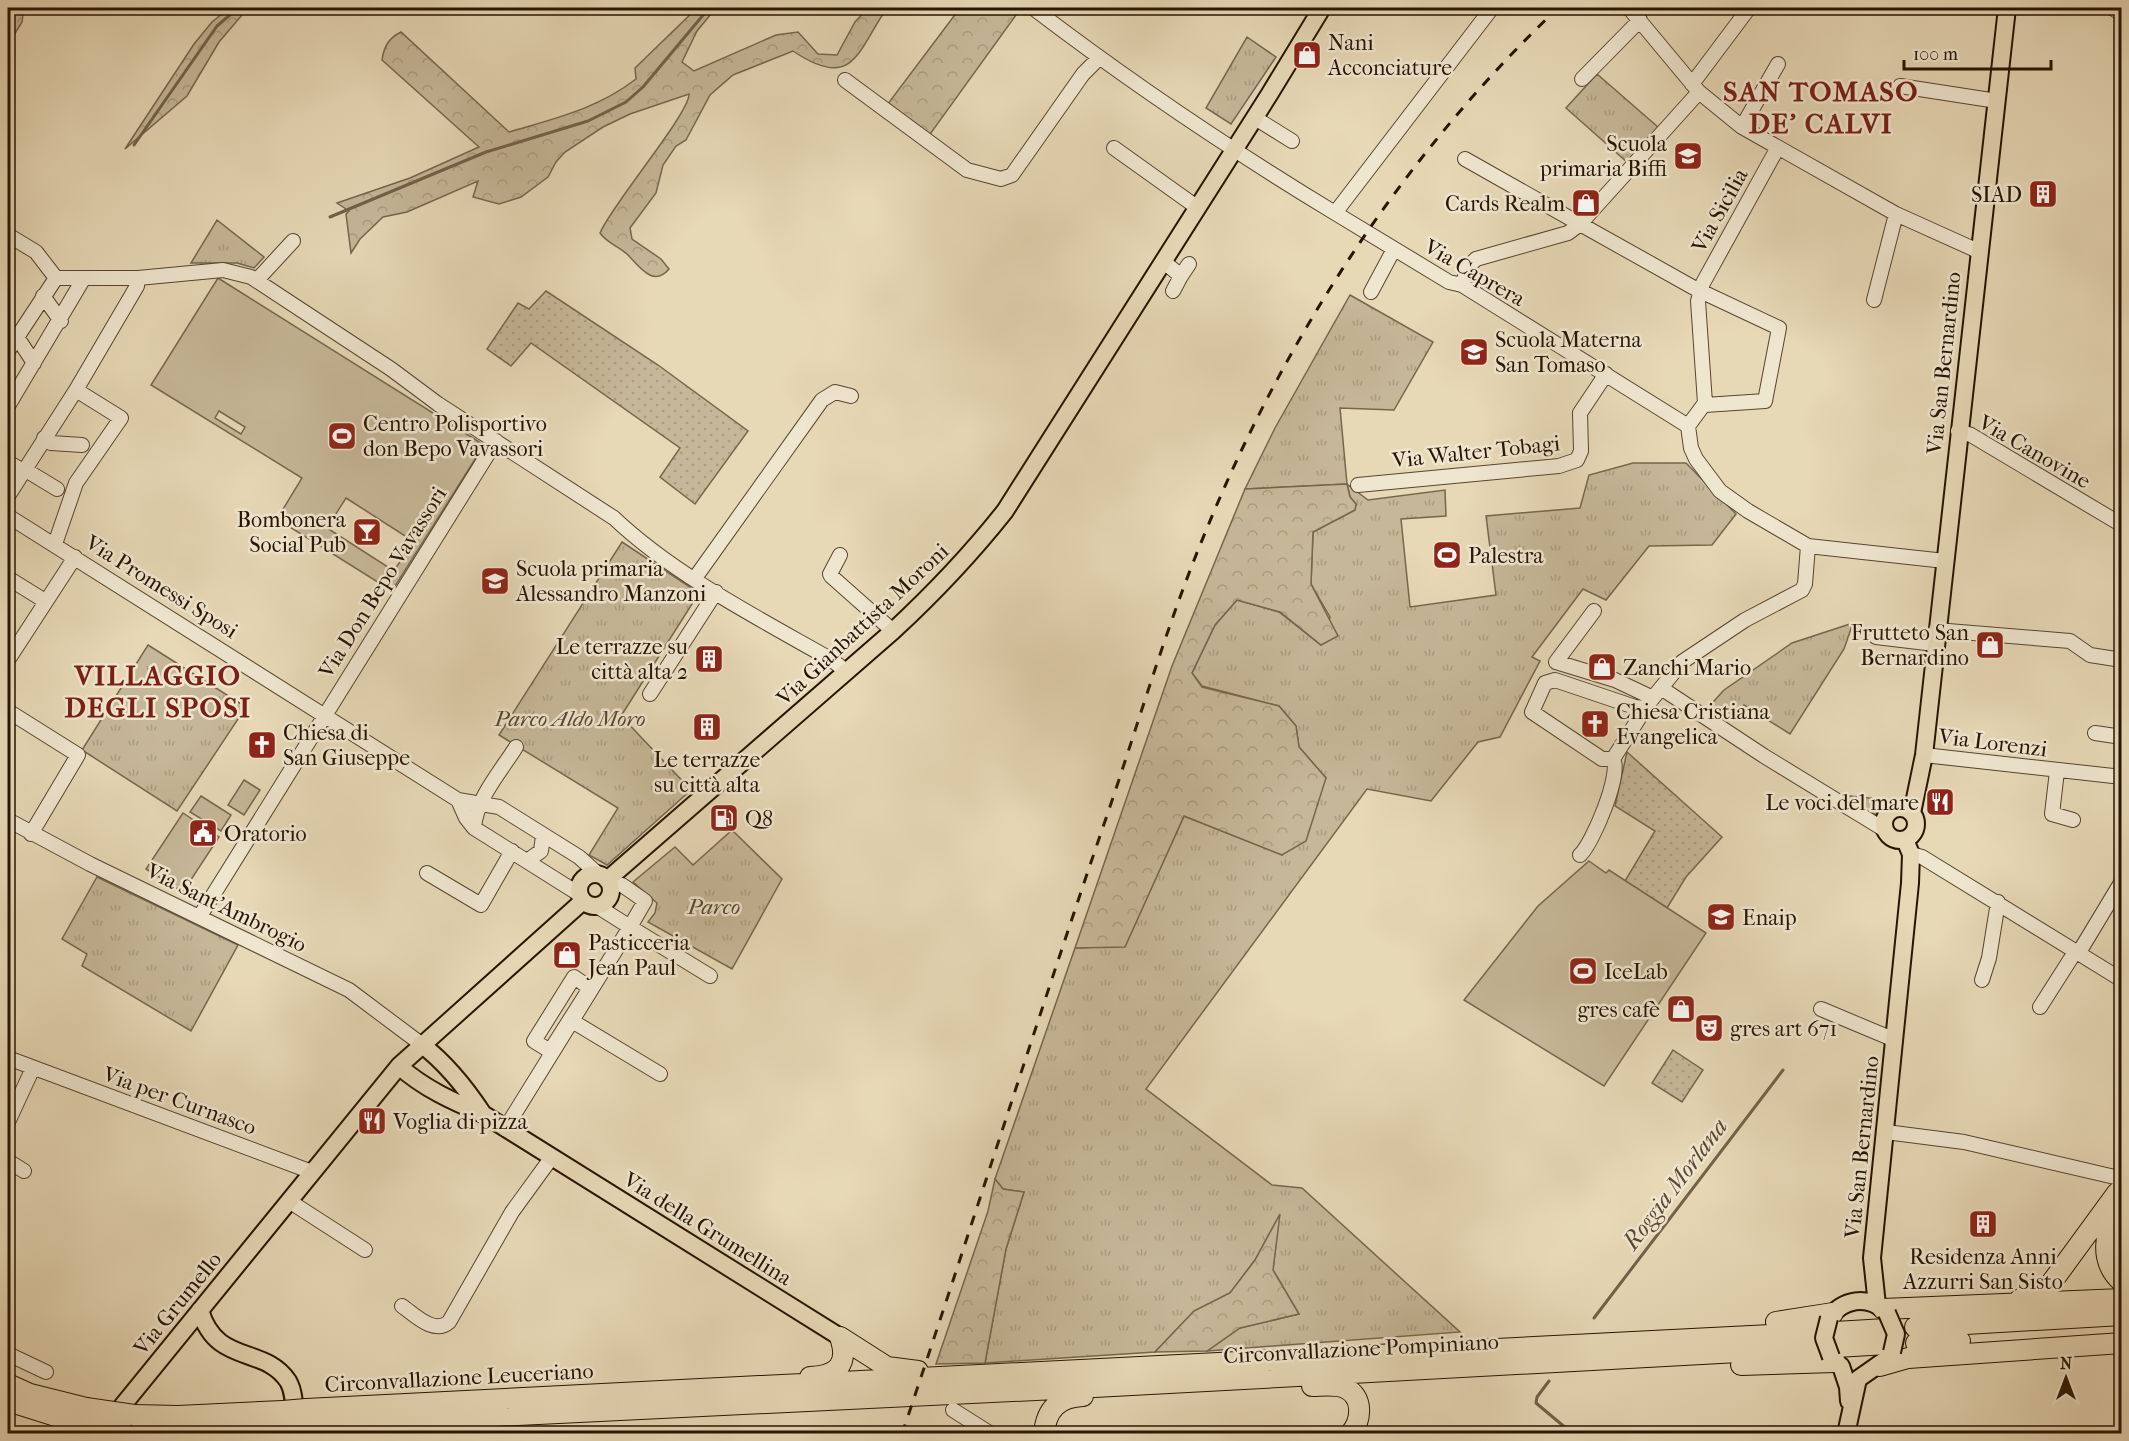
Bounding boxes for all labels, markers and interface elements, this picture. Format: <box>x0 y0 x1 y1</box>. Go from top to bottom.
place label: Nani Acconciature <box>1327 30 1452 81</box>
scale bar <box>1904 33 2051 71</box>
shop icon: Nani Acconciature <box>1291 39 1323 71</box>
text: 100 m <box>1913 44 1958 65</box>
district label: SAN TOMASO DE' CALVI <box>1723 75 1919 140</box>
place label: Scuola primaria Biffi <box>1539 131 1668 182</box>
school or university icon: Scuola primaria Biffi <box>1672 140 1704 172</box>
street label: Via Sicilia <box>1686 163 1754 258</box>
building icon: SIAD <box>2027 178 2059 210</box>
place label: SIAD <box>1971 182 2022 208</box>
shop icon: Cards Realm <box>1570 187 1602 219</box>
place label: Cards Realm <box>1445 191 1566 217</box>
street label: Via Caprera <box>1419 233 1530 313</box>
street label: Via San Bernardino <box>1921 270 1967 457</box>
place label: Scuola Materna San Tomaso <box>1495 327 1643 378</box>
school or university icon: Scuola Materna San Tomaso <box>1458 336 1490 368</box>
street label: Via Canovine <box>1973 409 2095 494</box>
place label: Centro Polisportivo don Bepo Vavassori <box>363 411 547 462</box>
sports icon: Centro Polisportivo don Bepo Vavassori <box>326 420 358 452</box>
street label: Via Walter Tobagi <box>1390 430 1562 474</box>
street label: Via Don Bepo Vavassori <box>313 482 453 684</box>
place label: Bombonera Social Pub <box>237 507 347 558</box>
bar icon: Bombonera Social Pub <box>351 516 383 548</box>
street label: Via Promessi Sposi <box>80 529 243 644</box>
street label: Via Gianbattista Moroni <box>771 538 954 712</box>
sports icon: Palestra <box>1431 539 1463 571</box>
place label: Palestra <box>1468 543 1544 569</box>
place label: Scuola primaria Alessandro Manzoni <box>515 556 707 607</box>
school or university icon: Scuola primaria Alessandro Manzoni <box>479 565 511 597</box>
place label: Frutteto San Bernardino <box>1851 620 1969 671</box>
shop icon: Frutteto San Bernardino <box>1974 629 2006 661</box>
place label: Le terrazze su città alta 2 <box>556 634 689 685</box>
building icon: Le terrazze su città alta 2 <box>693 643 725 675</box>
shop icon: Zanchi Mario <box>1586 651 1618 683</box>
place label: Zanchi Mario <box>1623 655 1751 681</box>
district label: VILLAGGIO DEGLI SPOSI <box>64 659 252 724</box>
place label: Chiesa Cristiana Evangelica <box>1616 699 1770 750</box>
park label: Parco Aldo Moro <box>493 706 646 732</box>
church icon: Chiesa Cristiana Evangelica <box>1579 708 1611 740</box>
building icon: Le terrazze su città alta <box>691 711 723 743</box>
place label: Chiesa di San Giuseppe <box>283 720 410 771</box>
street label: Via Lorenzi <box>1936 723 2049 763</box>
church icon: Chiesa di San Giuseppe <box>246 729 278 761</box>
place label: Le terrazze su città alta <box>654 747 761 798</box>
restaurant icon: Le voci del mare <box>1924 786 1956 818</box>
place label: Le voci del mare <box>1765 790 1919 816</box>
fuel station icon: Q8 <box>708 802 740 834</box>
place label: Q8 <box>745 806 773 832</box>
public building icon: Oratorio <box>187 817 219 849</box>
place label: Oratorio <box>224 821 307 847</box>
street label: Via Sant'Ambrogio <box>141 857 311 958</box>
park label: Parco <box>687 894 740 920</box>
school or university icon: Enaip <box>1705 901 1737 933</box>
place label: Enaip <box>1742 905 1797 931</box>
place label: Pasticceria Jean Paul <box>586 930 691 981</box>
shop icon: Pasticceria Jean Paul <box>551 939 583 971</box>
sports icon: IceLab <box>1567 955 1599 987</box>
place label: IceLab <box>1604 959 1668 985</box>
shop icon: gres cafè <box>1665 993 1697 1025</box>
place label: gres cafè <box>1577 997 1660 1023</box>
theatre icon: gres art 671 <box>1693 1012 1725 1044</box>
place label: gres art 671 <box>1730 1016 1837 1042</box>
street label: Via San Bernardino <box>1839 1054 1885 1241</box>
street label: Via per Curnasco <box>99 1061 260 1141</box>
restaurant icon: Voglia di pizza <box>356 1105 388 1137</box>
place label: Voglia di pizza <box>392 1109 528 1135</box>
water label: Roggia Morlana <box>1616 1113 1733 1257</box>
street label: Via della Grumellina <box>618 1166 797 1292</box>
building icon: Residenza Anni Azzurri San Sisto <box>1967 1208 1999 1240</box>
place label: Residenza Anni Azzurri San Sisto <box>1902 1244 2063 1295</box>
street label: Via Grumello <box>128 1247 227 1361</box>
street label: Circonvallazione Pompiniano <box>1223 1329 1500 1369</box>
north arrow <box>2036 1348 2096 1408</box>
text: N <box>2060 1354 2073 1373</box>
street label: Circonvallazione Leuceriano <box>324 1358 594 1398</box>

